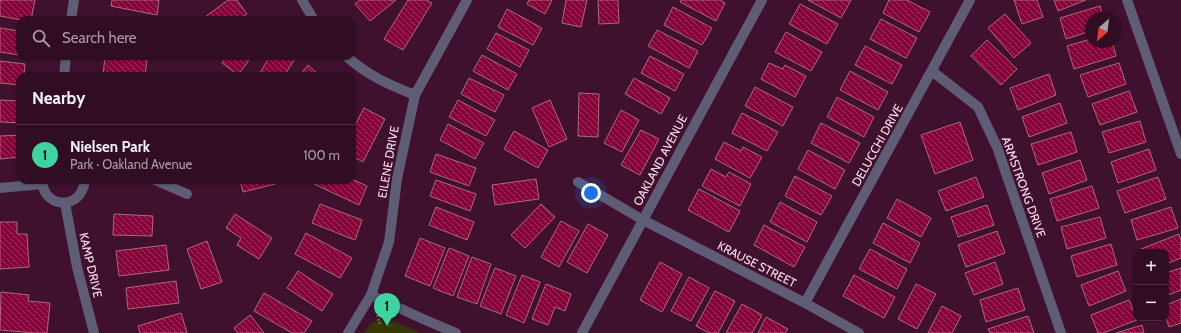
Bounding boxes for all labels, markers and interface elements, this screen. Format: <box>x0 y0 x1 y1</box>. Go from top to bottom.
north arrow <box>1085 12 1121 48</box>
search box <box>16 16 356 60</box>
icon: search <box>30 27 52 49</box>
text: Search here <box>62 29 137 47</box>
text: Nearby <box>32 88 85 108</box>
street label: DELUCCHI DRIVE <box>848 101 906 189</box>
street label: OAKLAND AVENUE <box>630 112 691 208</box>
street label: EILENE DRIVE <box>374 124 402 199</box>
street label: ARMSTRONG DRIVE <box>999 134 1049 240</box>
text: Nielsen Park <box>70 138 150 156</box>
text: 1 <box>43 147 47 163</box>
text: 100 m <box>303 147 340 163</box>
text: Park · Oakland Avenue <box>70 156 192 172</box>
your location <box>581 183 601 203</box>
street label: KAMP DRIVE <box>76 231 106 299</box>
street label: KRAUSE STREET <box>715 238 800 291</box>
map controls <box>1133 249 1169 321</box>
button: + <box>1133 249 1169 285</box>
button: − <box>1133 285 1169 321</box>
pin: 1 <box>374 293 400 326</box>

